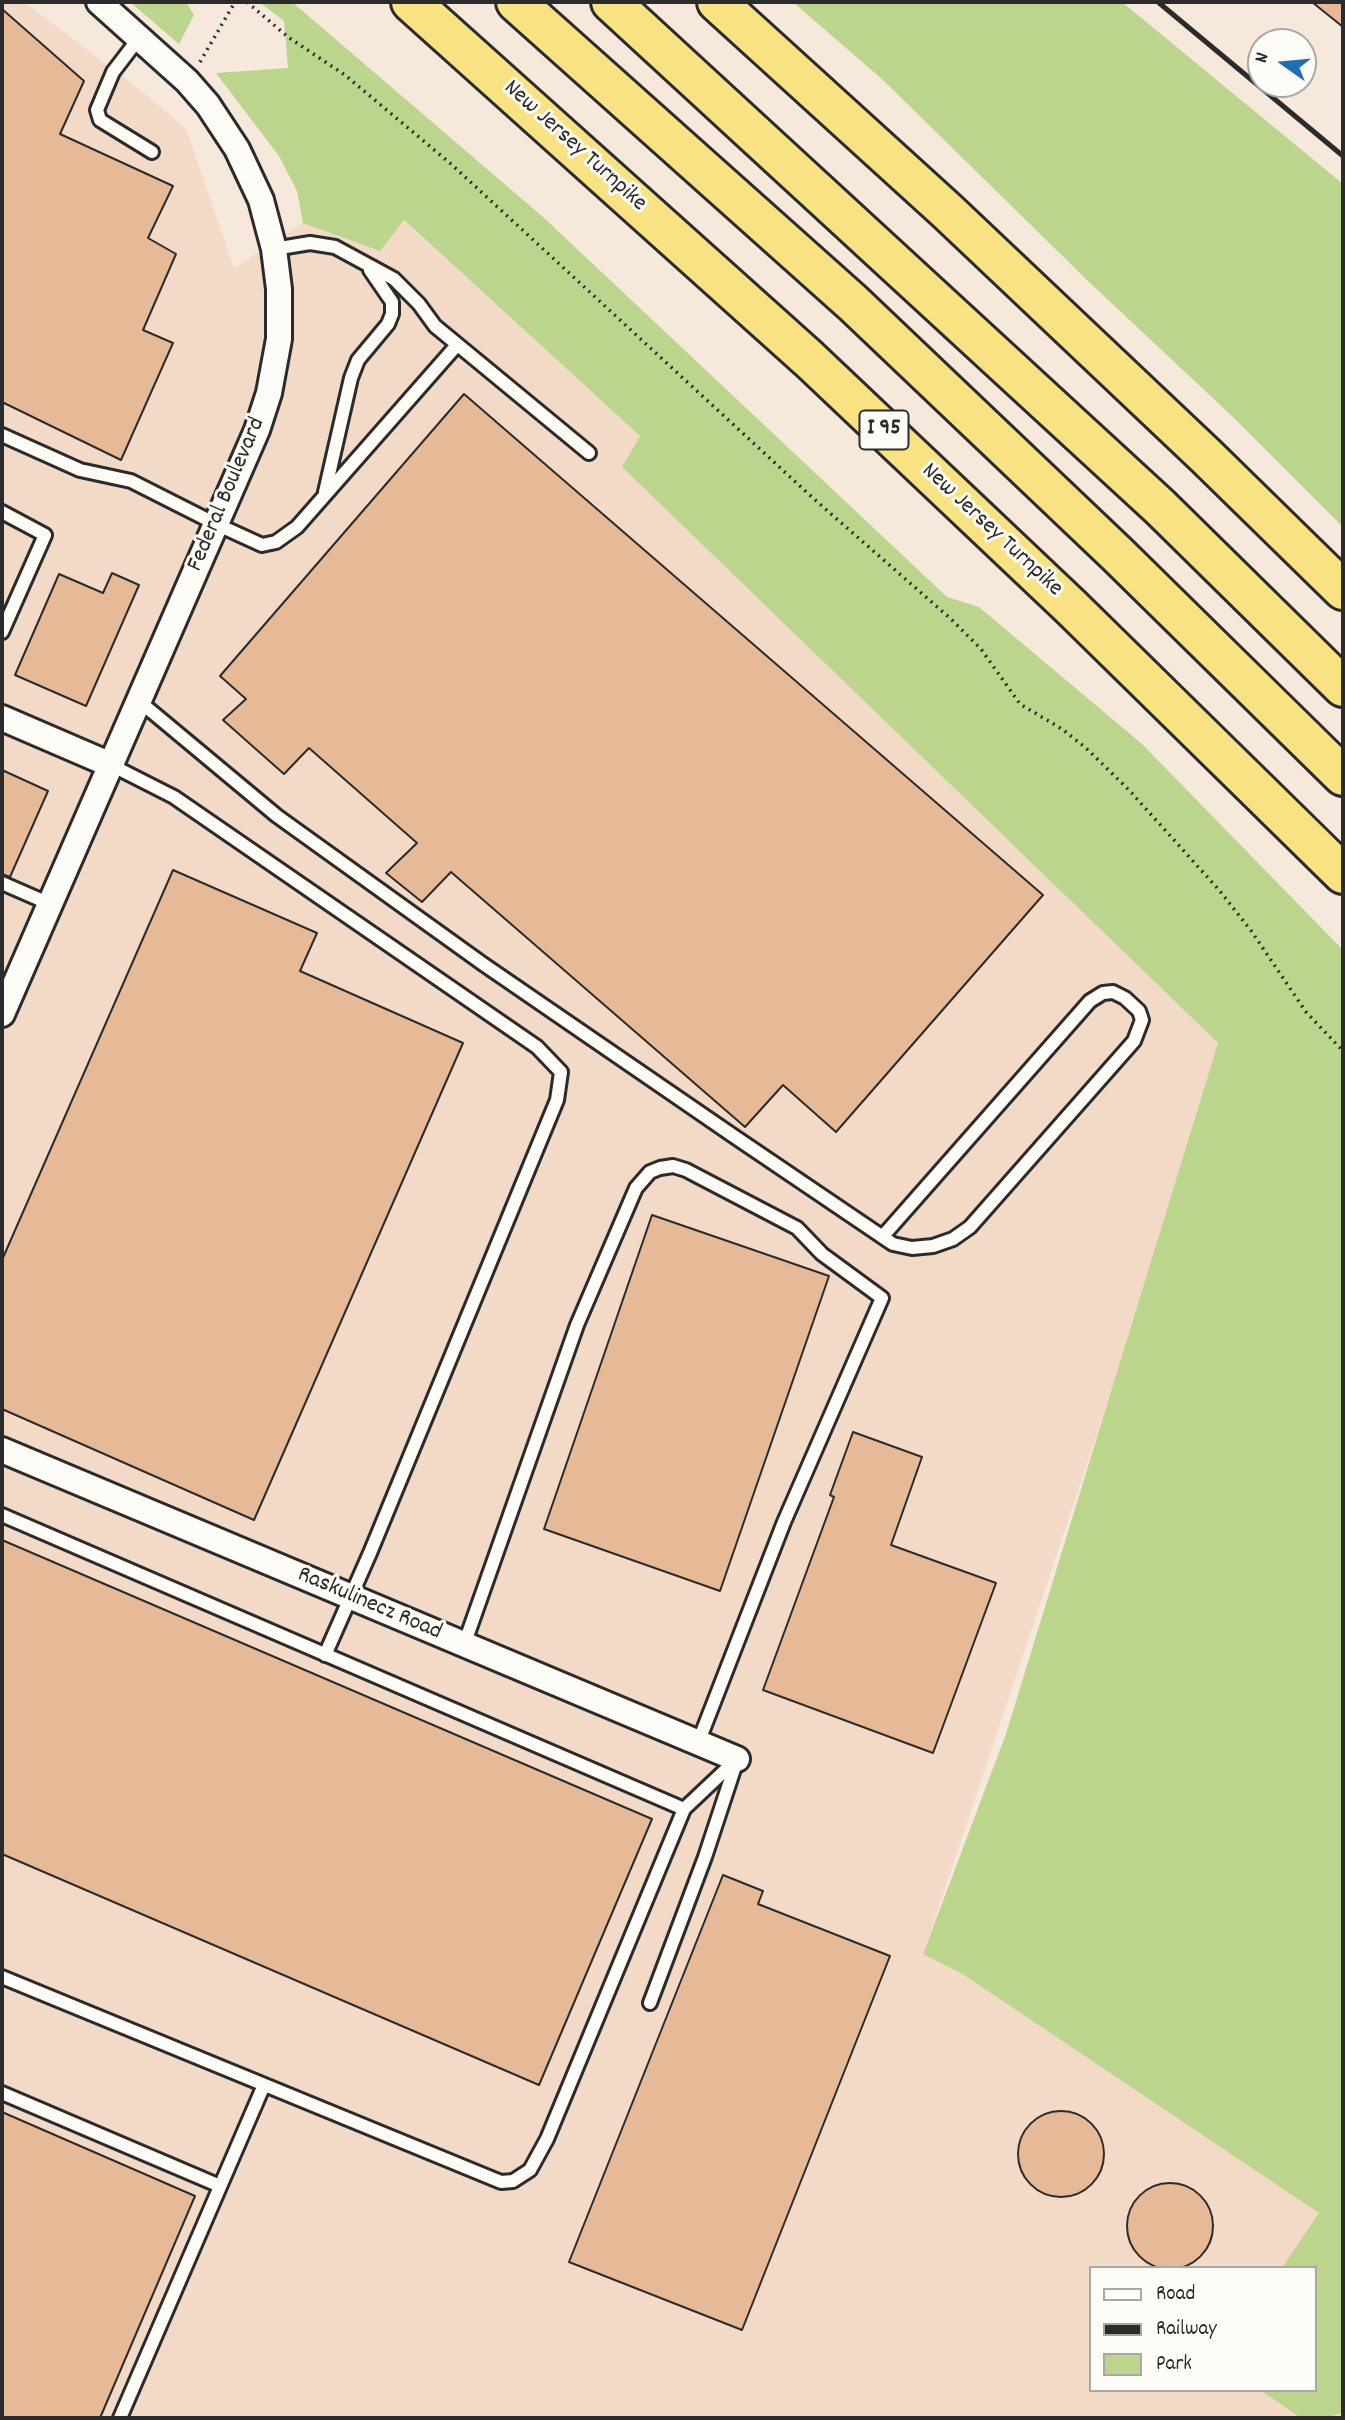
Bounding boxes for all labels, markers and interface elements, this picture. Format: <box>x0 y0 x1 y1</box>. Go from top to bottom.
north arrow <box>1247 28 1317 98</box>
text: N <box>1249 50 1277 66</box>
street label: New Jersey Turnpike <box>496 75 652 219</box>
road number: I 95 <box>860 410 908 450</box>
street label: Federal Boulevard <box>183 414 273 576</box>
street label: New Jersey Turnpike <box>914 458 1068 604</box>
street label: Raskulinecz Road <box>292 1562 446 1648</box>
legend <box>1090 2266 1317 2392</box>
text: Road <box>1156 2280 1195 2310</box>
text: Railway <box>1156 2315 1217 2345</box>
text: Park <box>1156 2350 1192 2380</box>

